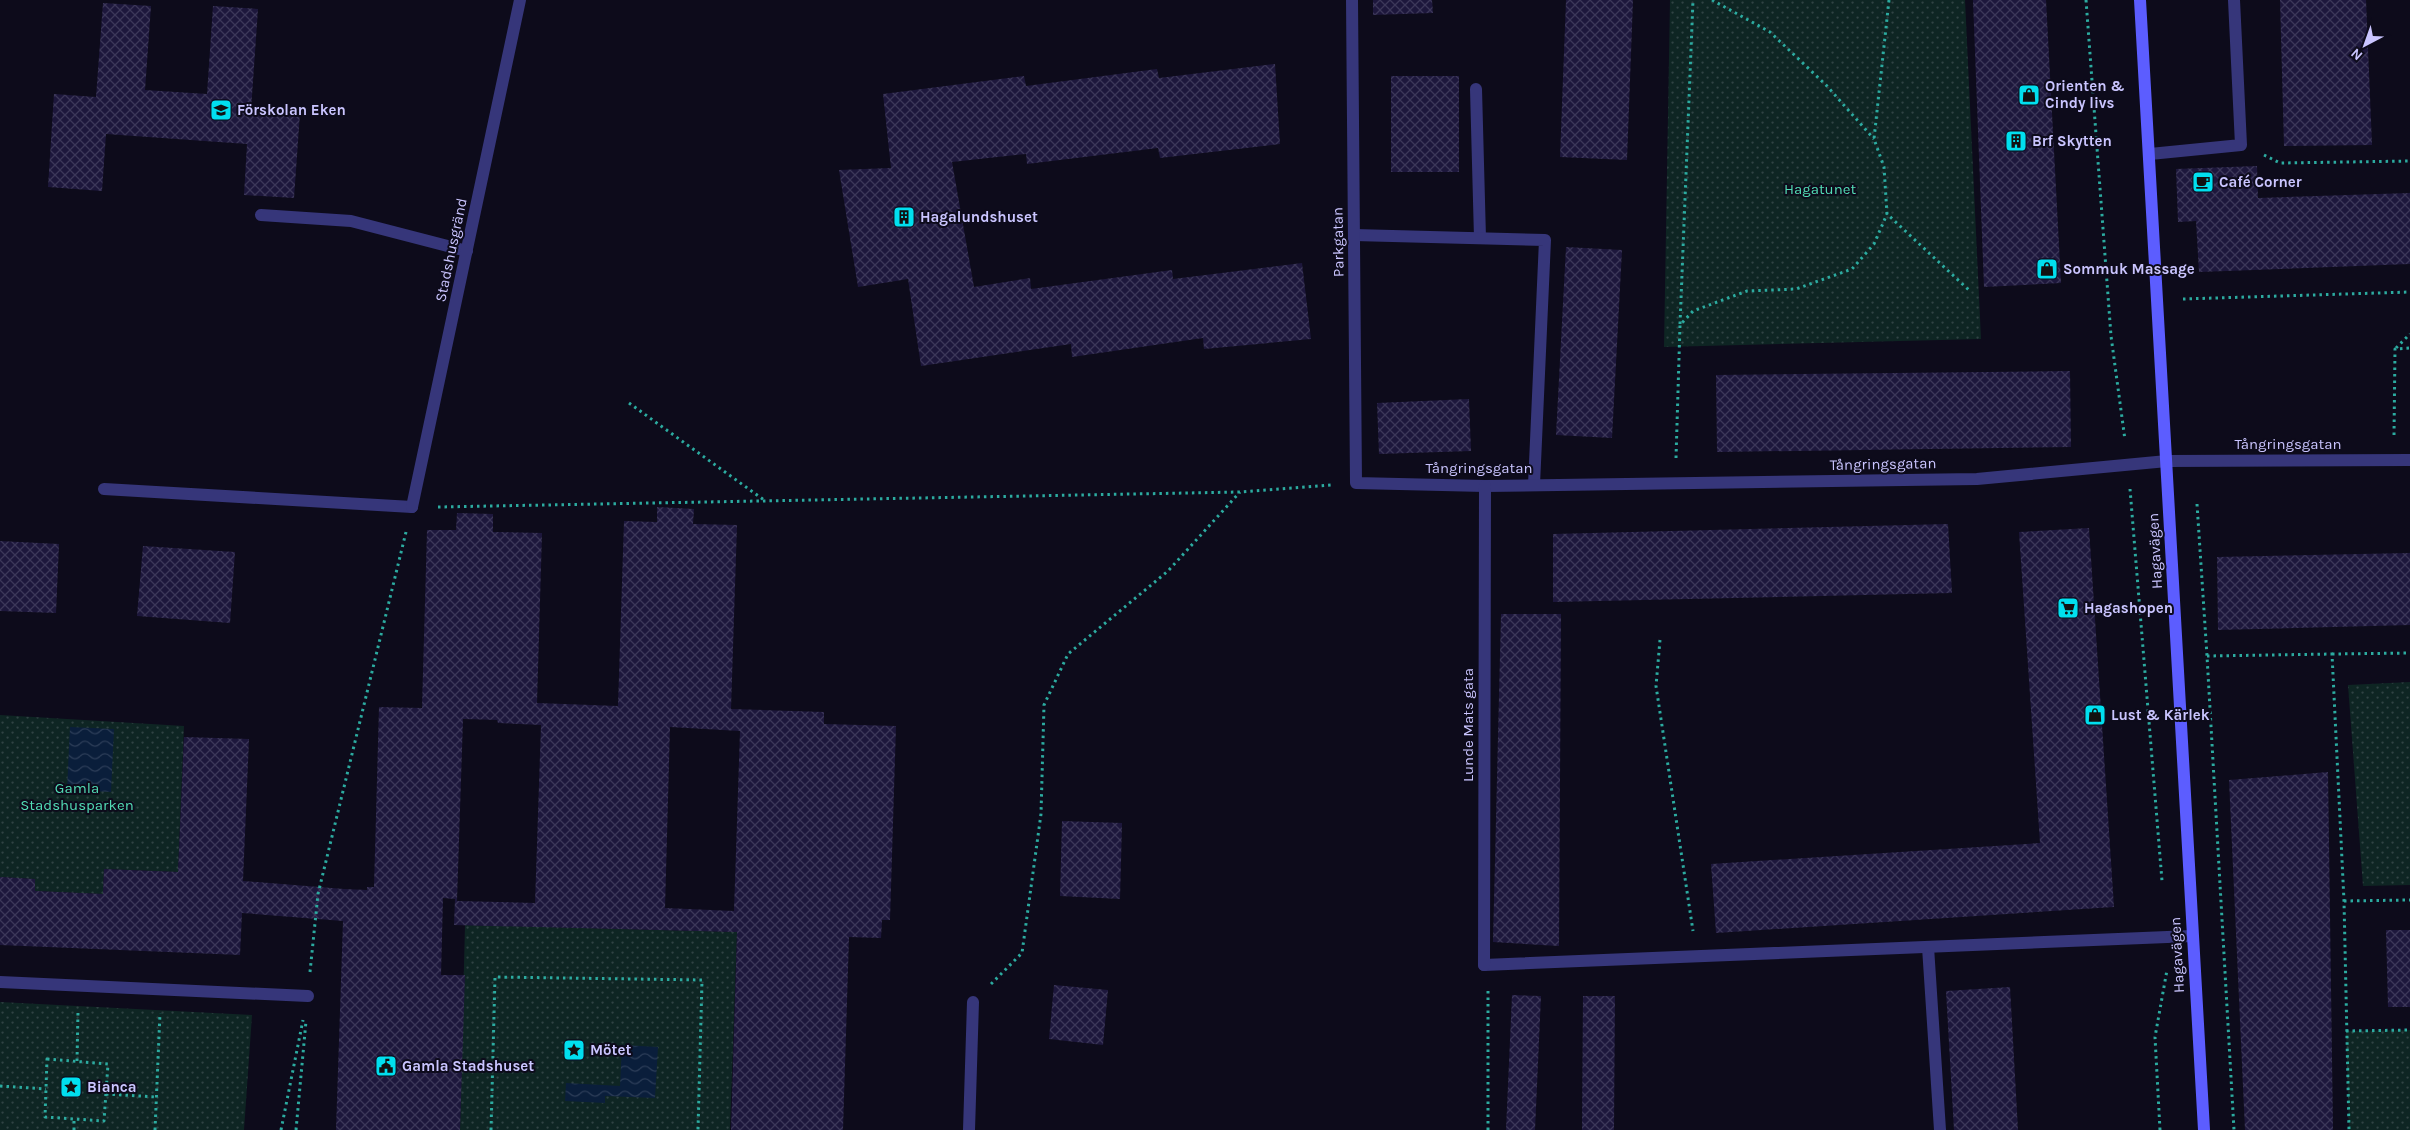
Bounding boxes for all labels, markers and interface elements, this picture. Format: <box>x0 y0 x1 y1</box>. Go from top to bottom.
north arrow <box>2340 20 2390 70</box>
text: N <box>2347 45 2366 64</box>
place label: Orienten & Cindy livs <box>2045 77 2125 112</box>
shop icon: Orienten & Cindy livs <box>2017 83 2041 107</box>
school or university icon: Förskolan Eken <box>209 98 233 122</box>
place label: Förskolan Eken <box>237 101 346 119</box>
building icon: Brf Skytten <box>2004 129 2028 153</box>
place label: Brf Skytten <box>2032 132 2112 150</box>
cafe icon: Café Corner <box>2191 170 2215 194</box>
place label: Café Corner <box>2219 173 2302 191</box>
park label: Hagatunet <box>1784 180 1856 198</box>
street label: Stadshusgränd <box>431 196 471 304</box>
building icon: Hagalundshuset <box>892 205 916 229</box>
street label: Parkgatan <box>1328 207 1348 277</box>
place label: Hagalundshuset <box>920 208 1038 226</box>
shop icon: Sommuk Massage <box>2035 257 2059 281</box>
place label: Sommuk Massage <box>2063 260 2195 278</box>
street label: Tångringsgatan <box>2235 435 2341 453</box>
street label: Tångringsgatan <box>1829 454 1937 474</box>
street label: Tångringsgatan <box>1426 459 1532 477</box>
street label: Hagavägen <box>2144 513 2166 589</box>
supermarket icon: Hagashopen <box>2056 596 2080 620</box>
place label: Hagashopen <box>2084 599 2173 617</box>
street label: Lunde Mats gata <box>1459 668 1477 782</box>
shop icon: Lust & Kärlek <box>2083 703 2107 727</box>
place label: Lust & Kärlek <box>2111 706 2210 724</box>
park label: Gamla Stadshusparken <box>20 779 134 814</box>
street label: Hagavägen <box>2166 917 2188 993</box>
place icon: Mötet <box>562 1038 586 1062</box>
place label: Mötet <box>590 1041 631 1059</box>
public building icon: Gamla Stadshuset <box>374 1054 398 1078</box>
place label: Gamla Stadshuset <box>402 1057 534 1075</box>
place icon: Bianca <box>59 1075 83 1099</box>
place label: Bianca <box>87 1078 136 1096</box>

